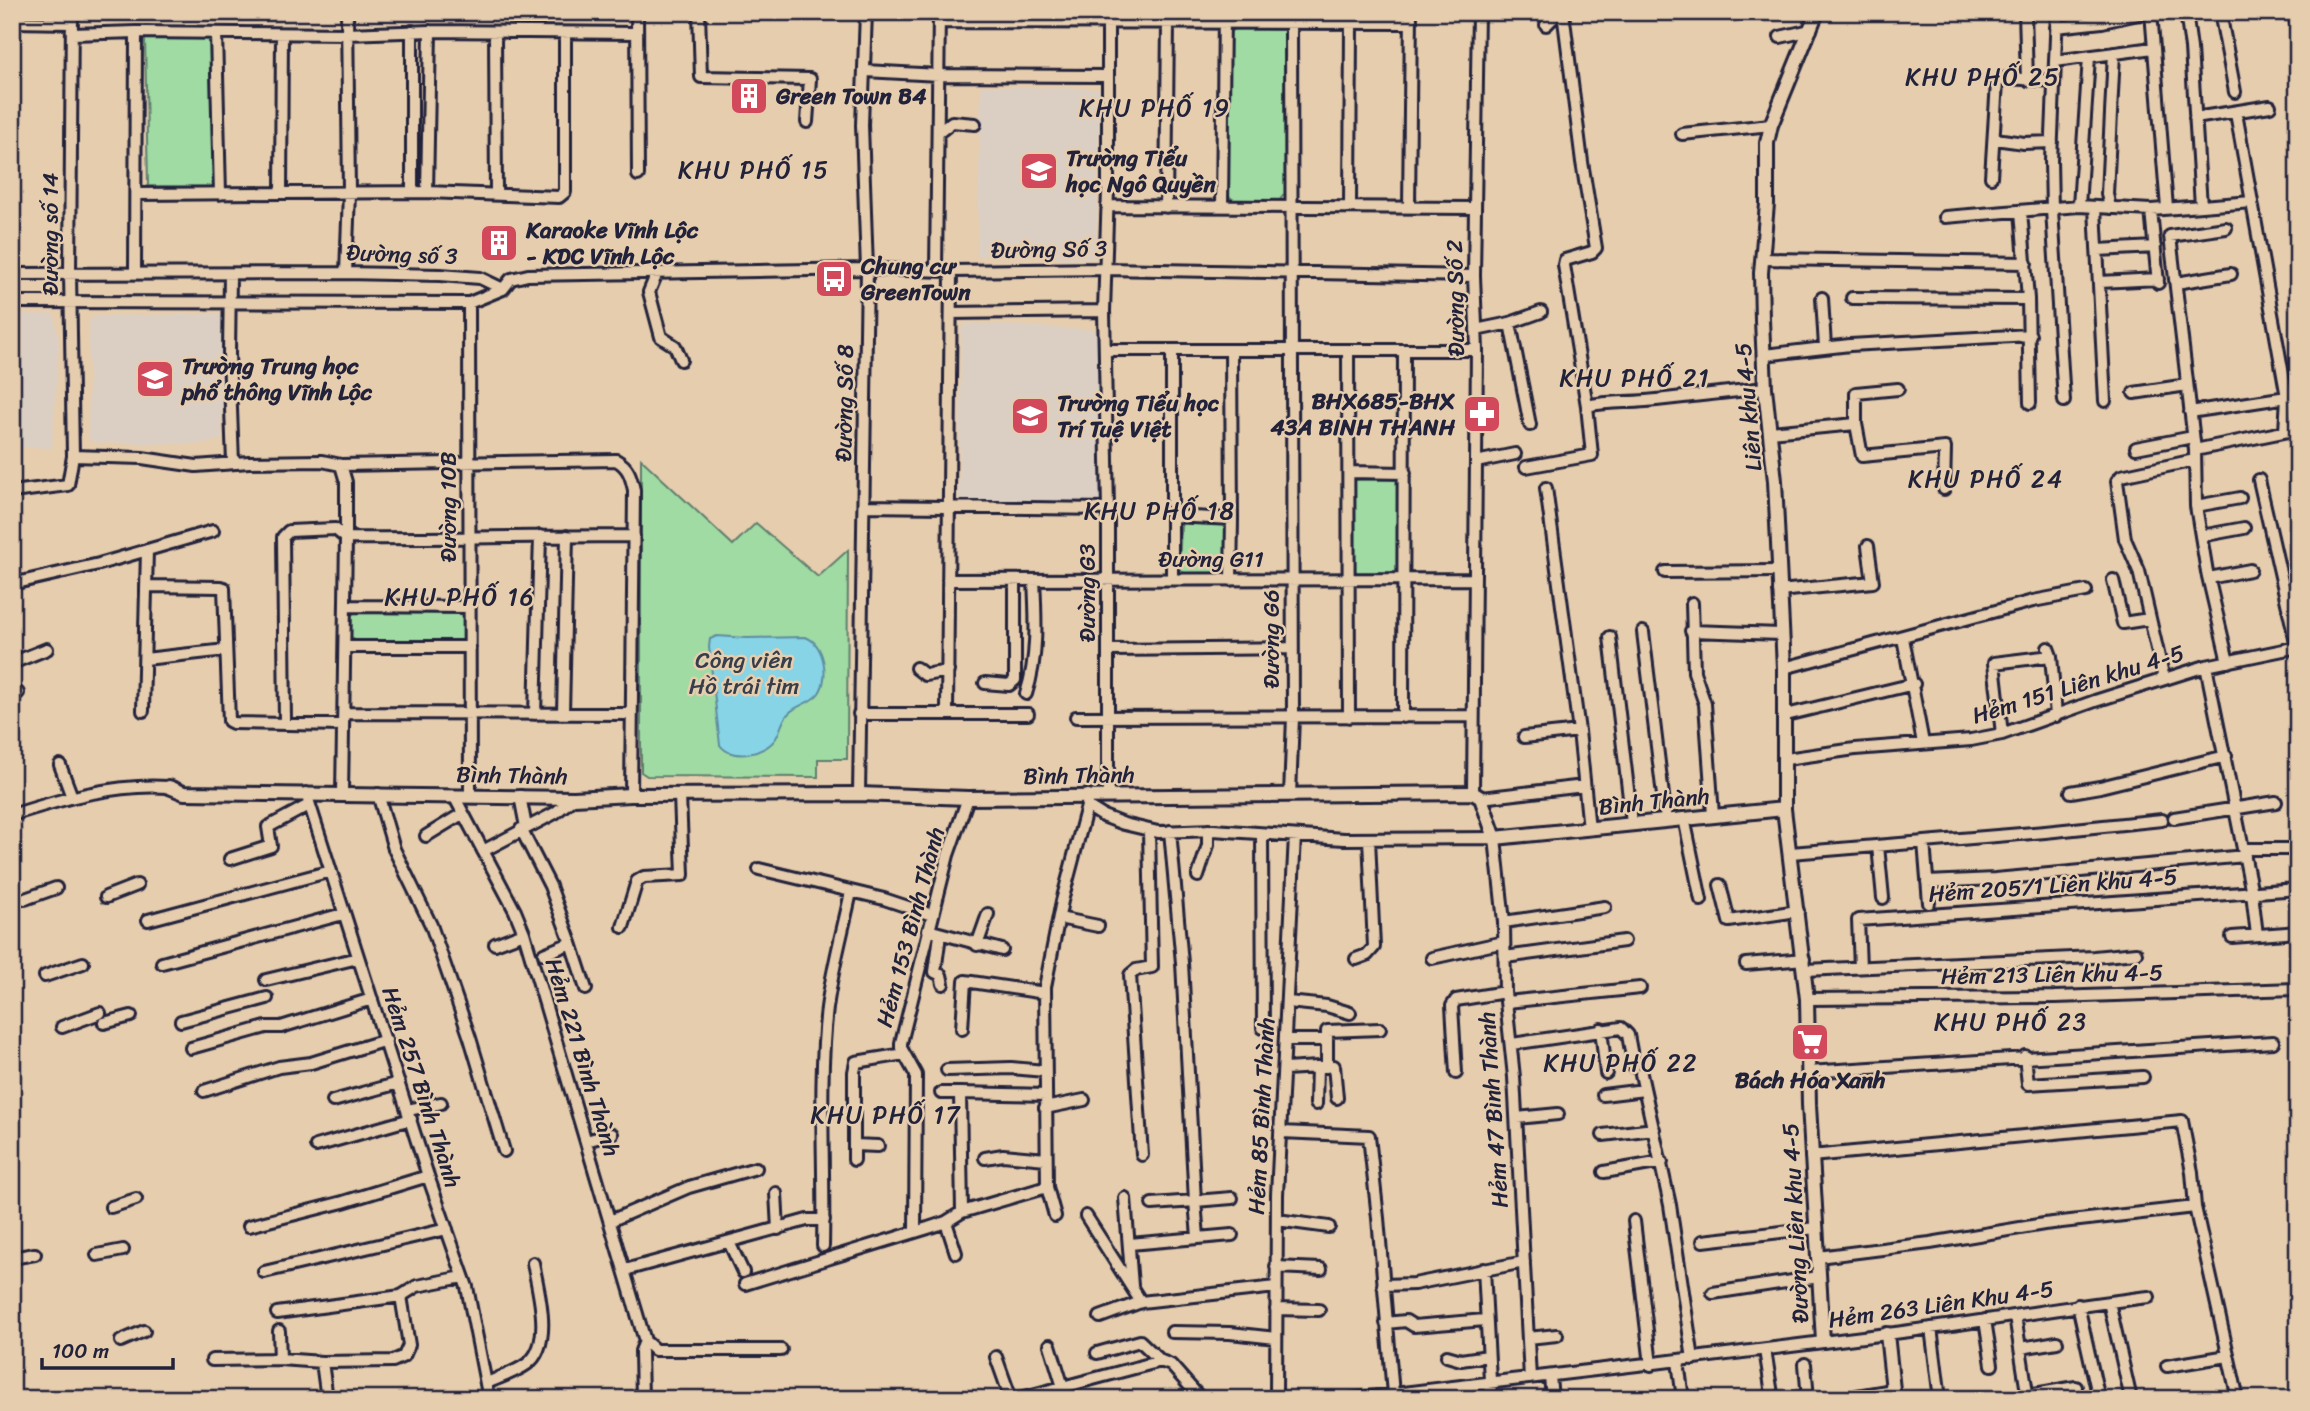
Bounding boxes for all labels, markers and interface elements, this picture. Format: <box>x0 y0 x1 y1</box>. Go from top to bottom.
district label: KHU PHỐ 25 <box>1905 56 2061 98</box>
building icon: Green Town B4 <box>728 75 770 117</box>
place label: Green Town B4 <box>775 76 927 117</box>
district label: KHU PHỐ 19 <box>1079 87 1231 129</box>
place label: Trường Tiểu học Ngô Quyền <box>1065 138 1216 205</box>
district label: KHU PHỐ 15 <box>678 149 830 191</box>
school or university icon: Trường Tiểu học Ngô Quyền <box>1018 150 1060 192</box>
street label: Đường số 14 <box>30 173 71 295</box>
place label: Karaoke Vĩnh Lộc - KDC Vĩnh Lộc <box>525 210 699 277</box>
building icon: Karaoke Vĩnh Lộc - KDC Vĩnh Lộc <box>478 222 520 264</box>
street label: Đường Số 3 <box>990 228 1108 271</box>
street label: Đường số 3 <box>346 232 459 277</box>
street label: Đường Số 2 <box>1434 239 1477 357</box>
place label: Chung cư GreenTown <box>860 246 971 313</box>
bus stop icon: Chung cư GreenTown <box>813 258 855 300</box>
street label: Liên khu 4-5 <box>1722 341 1775 473</box>
street label: Đường Số 8 <box>823 344 866 462</box>
place label: Trường Trung học phổ thông Vĩnh Lộc <box>180 346 372 413</box>
district label: KHU PHỐ 21 <box>1559 357 1711 399</box>
school or university icon: Trường Trung học phổ thông Vĩnh Lộc <box>134 358 176 400</box>
place label: BHX685-BHX 43A BINH THANH <box>1269 381 1456 448</box>
place label: Trường Tiểu học Trí Tuệ Việt <box>1057 383 1220 450</box>
pharmacy icon: BHX685-BHX 43A BINH THANH <box>1461 393 1503 435</box>
school or university icon: Trường Tiểu học Trí Tuệ Việt <box>1009 395 1051 437</box>
street label: Đường 10B <box>428 452 469 562</box>
district label: KHU PHỐ 24 <box>1908 458 2064 500</box>
district label: KHU PHỐ 18 <box>1084 490 1236 532</box>
street label: Đường G11 <box>1158 539 1264 580</box>
street label: Đường G3 <box>1067 543 1108 642</box>
district label: KHU PHỐ 16 <box>385 576 536 618</box>
street label: Đường G6 <box>1251 589 1292 689</box>
street label: Hẻm 151 Liên khu 4-5 <box>1967 633 2190 736</box>
park label: Công viên Hồ trái tim <box>689 640 800 707</box>
street label: Bình Thành <box>456 754 568 797</box>
street label: Bình Thành <box>1023 754 1135 797</box>
street label: Bình Thành <box>1596 775 1712 828</box>
street label: Hẻm 153 Bình Thành <box>864 822 957 1032</box>
street label: Hẻm 205/1 Liên khu 4-5 <box>1927 856 2179 915</box>
street label: Hẻm 213 Liên khu 4-5 <box>1940 952 2164 997</box>
street label: Hẻm 221 Bình Thành <box>533 953 632 1161</box>
street label: Hẻm 257 Bình Thành <box>370 981 473 1193</box>
district label: KHU PHỐ 23 <box>1934 1001 2088 1043</box>
street label: Hẻm 47 Bình Thành <box>1466 1010 1521 1210</box>
street label: Hẻm 85 Bình Thành <box>1236 1016 1287 1216</box>
supermarket icon: Bách Hóa Xanh <box>1789 1021 1831 1063</box>
district label: KHU PHỐ 22 <box>1544 1042 1698 1084</box>
place label: Bách Hóa Xanh <box>1735 1060 1885 1101</box>
district label: KHU PHỐ 17 <box>810 1094 962 1136</box>
street label: Đường Liên khu 4-5 <box>1770 1122 1821 1324</box>
street label: Hẻm 263 Liên Khu 4-5 <box>1826 1268 2056 1341</box>
scale bar <box>42 1327 173 1371</box>
text: 100 m <box>52 1332 109 1370</box>

